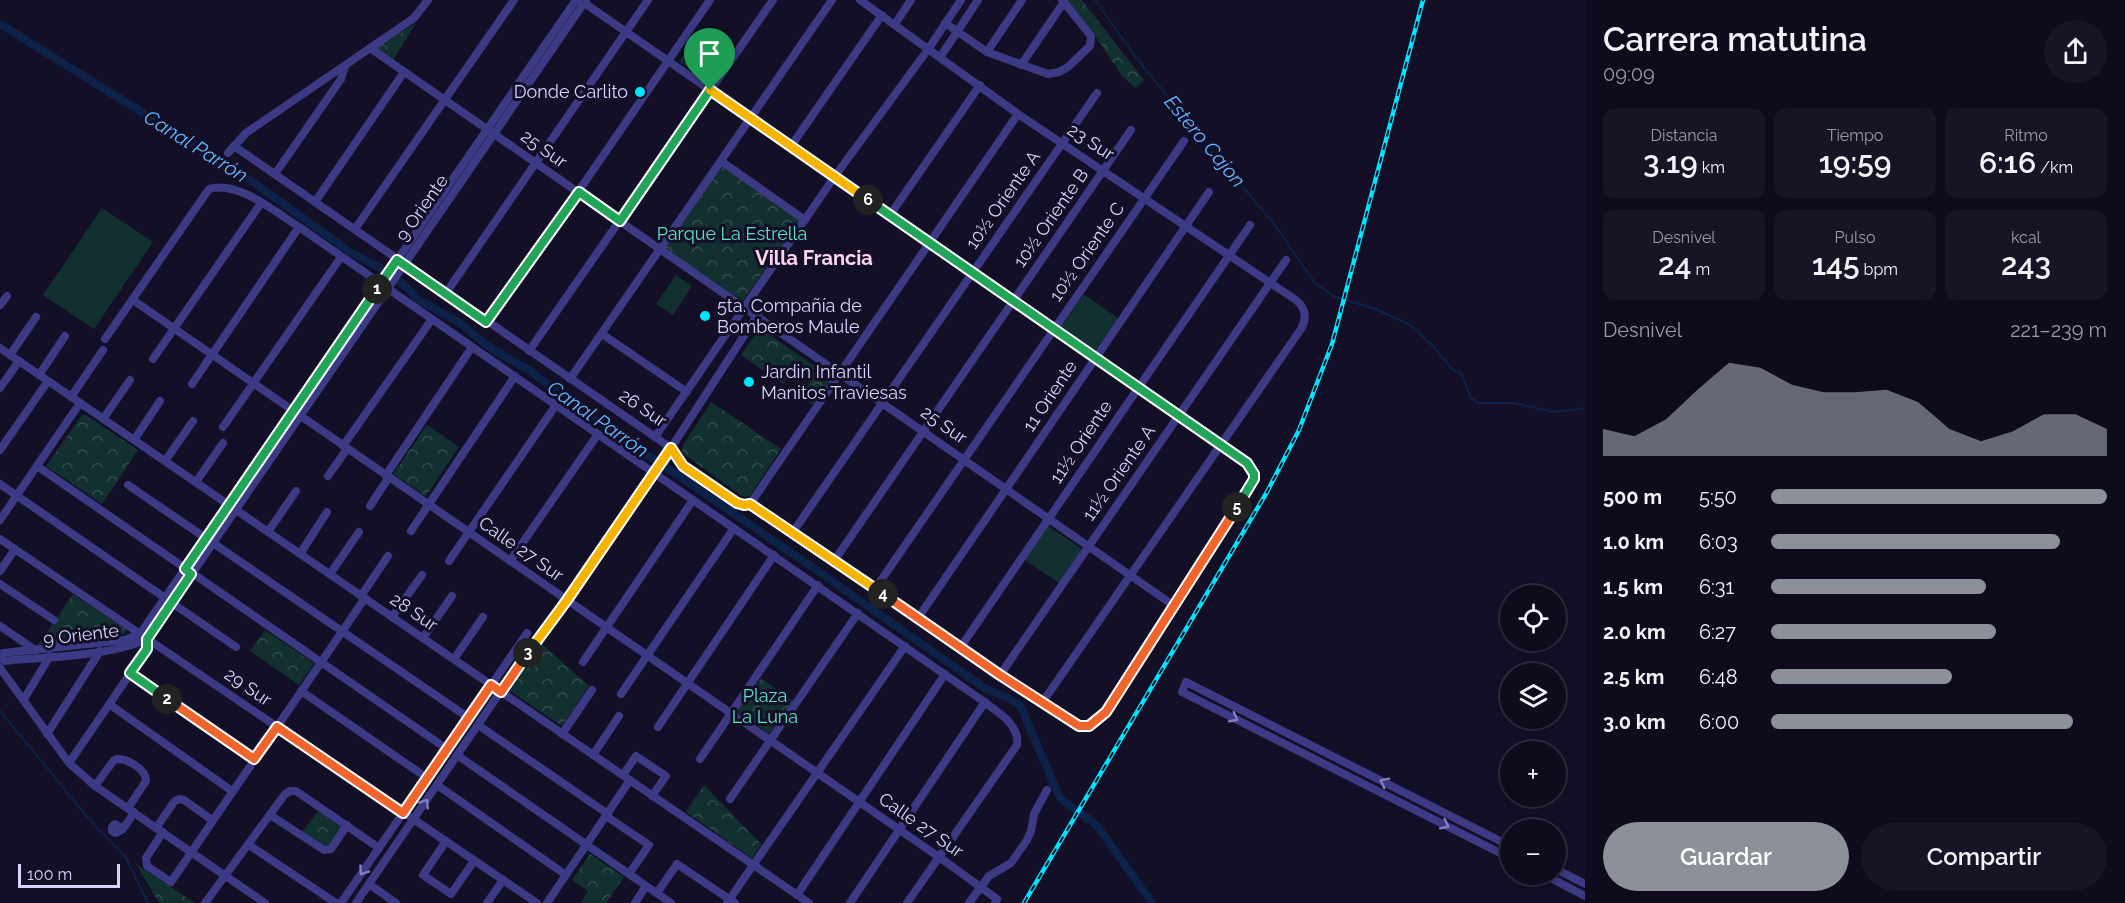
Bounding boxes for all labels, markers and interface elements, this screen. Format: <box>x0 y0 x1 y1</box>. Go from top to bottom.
text: Carrera matutina <box>1603 20 1867 59</box>
button: share <box>2044 20 2107 83</box>
pin <box>684 28 735 90</box>
icon: arrive <box>693 37 726 70</box>
text: 09:09 <box>1603 62 1655 86</box>
place label: Donde Carlito <box>514 81 628 102</box>
marker: Donde Carlito <box>633 85 647 99</box>
water label: Estero Cajon <box>1159 90 1251 192</box>
water label: Canal Parrón <box>140 105 252 187</box>
street label: 23 Sur <box>1064 119 1119 165</box>
street label: 25 Sur <box>517 125 572 172</box>
text: Distancia <box>1650 126 1718 145</box>
text: Tiempo <box>1827 126 1883 145</box>
text: Ritmo <box>2004 126 2048 145</box>
text: 3.19 <box>1643 145 1698 180</box>
text: 19:59 <box>1819 145 1891 180</box>
text: 6:16 <box>1979 145 2036 180</box>
street label: 10½ Oriente A <box>961 147 1044 253</box>
text: km <box>1698 158 1725 177</box>
text: /km <box>2036 158 2073 177</box>
street label: 10½ Oriente B <box>1009 164 1092 271</box>
street label: 9 Oriente <box>391 170 452 245</box>
pin: 6 <box>853 185 883 215</box>
text: 6 <box>863 190 873 209</box>
street label: 10½ Oriente C <box>1045 198 1128 305</box>
park label: Parque La Estrella <box>657 223 807 244</box>
text: Desnivel <box>1652 228 1716 247</box>
text: Pulso <box>1834 228 1876 247</box>
text: kcal <box>2011 228 2041 247</box>
district label: Villa Francia <box>755 246 873 270</box>
text: 24 <box>1658 247 1691 282</box>
text: 145 <box>1812 247 1860 282</box>
text: 243 <box>2001 247 2051 282</box>
text: m <box>1691 260 1710 279</box>
text: bpm <box>1860 260 1898 279</box>
pin: 1 <box>362 274 392 304</box>
text: 1 <box>373 279 381 298</box>
place label: 5ta. Compañía de Bomberos Maule <box>717 295 862 337</box>
marker: 5ta. Compañía de Bomberos Maule <box>698 309 712 323</box>
text: Desnivel <box>1603 318 1682 342</box>
text: 221–239 m <box>2010 318 2107 342</box>
street label: 11 Oriente <box>1018 356 1081 435</box>
place label: Jardin Infantil Manitos Traviesas <box>761 361 907 403</box>
water label: Canal Parrón <box>543 375 653 463</box>
marker: Jardin Infantil Manitos Traviesas <box>742 375 756 389</box>
street label: 26 Sur <box>616 384 672 431</box>
street label: 11½ Oriente <box>1045 396 1116 487</box>
street label: 25 Sur <box>917 401 972 448</box>
street label: 11½ Oriente A <box>1078 421 1159 525</box>
text: 500 m <box>1603 485 1662 509</box>
text: 5:50 <box>1699 485 1737 509</box>
pin: 5 <box>1222 492 1252 522</box>
text: 5 <box>1233 497 1241 516</box>
street label: Calle 27 Sur <box>475 512 568 586</box>
text: 1.0 km <box>1603 530 1664 554</box>
text: 6:03 <box>1699 530 1738 554</box>
text: 1.5 km <box>1603 575 1663 599</box>
text: 6:31 <box>1699 575 1734 599</box>
pin: 4 <box>868 579 898 609</box>
text: 4 <box>878 584 888 603</box>
map controls <box>1500 585 1566 885</box>
button: locate <box>1500 585 1566 651</box>
street label: 28 Sur <box>387 588 443 635</box>
street label: 9 Oriente <box>42 619 120 650</box>
text: 2.0 km <box>1603 620 1666 644</box>
text: 6:27 <box>1699 620 1736 644</box>
pin: 3 <box>513 638 543 668</box>
text: 3 <box>524 643 532 662</box>
street label: 29 Sur <box>221 663 276 710</box>
button: layers <box>1500 663 1566 729</box>
text: 2.5 km <box>1603 665 1664 689</box>
text: 6:48 <box>1699 665 1738 689</box>
pin: 2 <box>152 684 182 714</box>
park label: Plaza La Luna <box>732 685 798 727</box>
text: 2 <box>162 689 172 708</box>
one-way arrow <box>1228 710 1239 722</box>
text: 3.0 km <box>1603 710 1666 734</box>
text: 6:00 <box>1699 710 1739 734</box>
button: + <box>1500 741 1566 807</box>
one-way arrow <box>1379 777 1390 789</box>
street label: Calle 27 Sur <box>875 788 968 862</box>
one-way arrow <box>418 798 429 809</box>
one-way arrow <box>1439 818 1450 829</box>
button: − <box>1500 819 1566 885</box>
button: Guardar <box>1603 822 1849 891</box>
button: Compartir <box>1861 822 2107 891</box>
scale bar <box>18 861 120 888</box>
text: 100 m <box>27 865 72 884</box>
one-way arrow <box>359 865 370 876</box>

